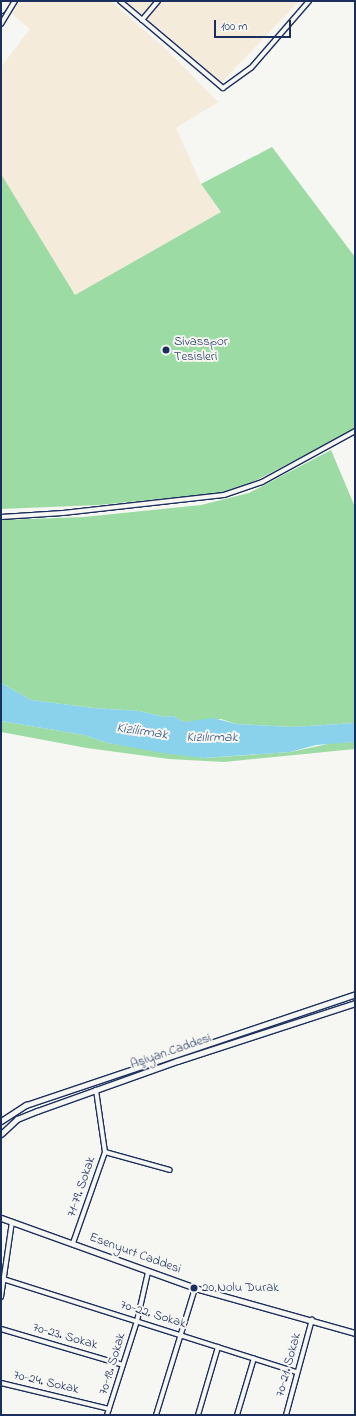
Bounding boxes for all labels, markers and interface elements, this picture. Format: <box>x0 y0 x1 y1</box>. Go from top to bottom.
scale bar <box>216 12 293 38</box>
text: 100 m <box>221 18 248 36</box>
place label: Sivasspor Tesisleri <box>174 335 228 366</box>
marker: Sivasspor Tesisleri <box>161 345 171 355</box>
water label: Kizilirmak <box>115 720 169 744</box>
water label: Kızılırmak <box>186 730 238 746</box>
street label: Aşiyan Caddesi <box>129 1031 213 1073</box>
street label: 71-79. Sokak <box>64 1155 100 1219</box>
street label: Esenyurt Caddesi <box>87 1230 183 1278</box>
place label: 20 Nolu Durak <box>202 1280 279 1296</box>
marker: 20 Nolu Durak <box>189 1283 199 1293</box>
street label: 70-22. Sokak <box>118 1298 188 1332</box>
street label: 70-23. Sokak <box>31 1320 99 1354</box>
street label: 70-18. Sokak <box>96 1331 130 1397</box>
street label: 70-21. Sokak <box>273 1331 305 1399</box>
street label: 70-24. Sokak <box>12 1368 80 1398</box>

